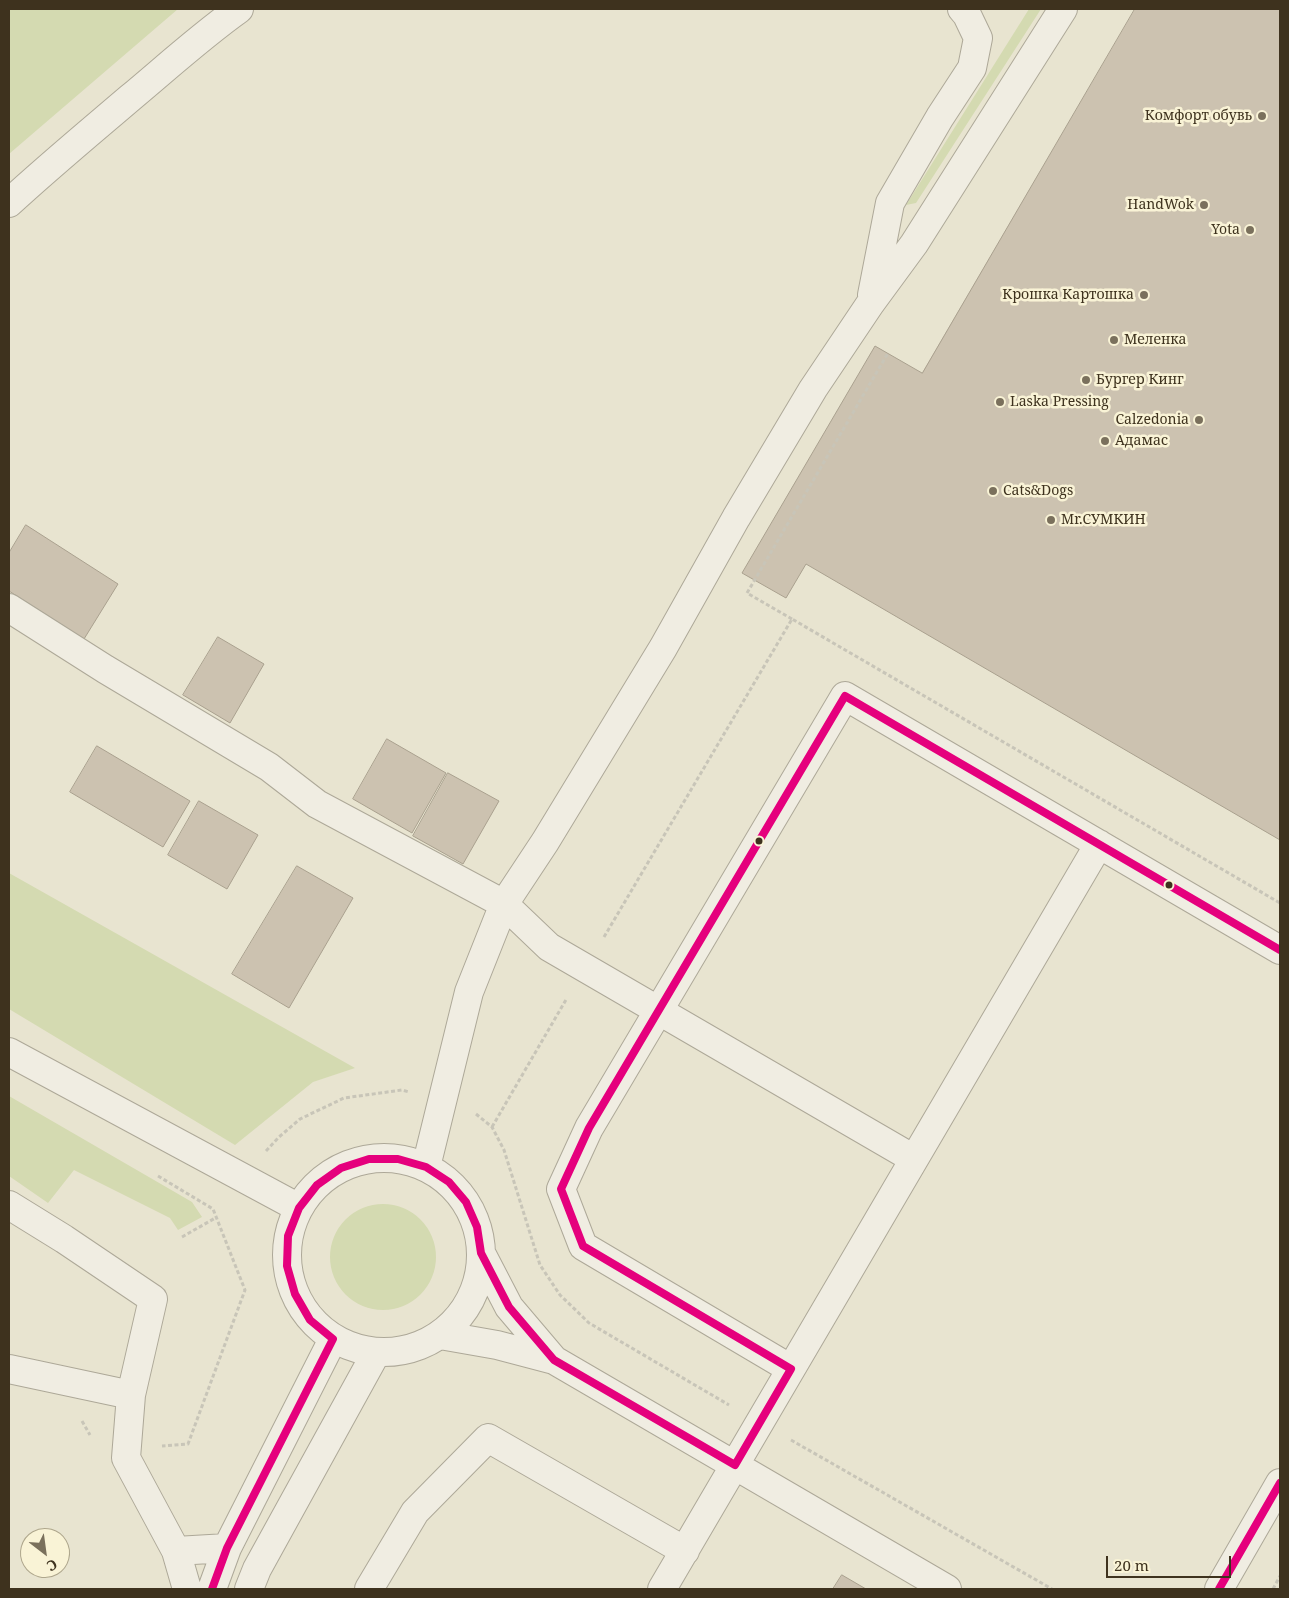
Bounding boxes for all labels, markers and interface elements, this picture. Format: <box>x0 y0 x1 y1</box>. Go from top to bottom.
place label: Комфорт обувь <box>1145 108 1252 124</box>
marker: Комфорт обувь <box>1256 110 1268 122</box>
place label: HandWok <box>1127 197 1194 213</box>
marker: HandWok <box>1198 199 1210 211</box>
place label: Yota <box>1211 222 1240 238</box>
marker: Yota <box>1244 224 1256 236</box>
place label: Крошка Картошка <box>1002 287 1134 303</box>
marker: Крошка Картошка <box>1138 289 1150 301</box>
place label: Меленка <box>1124 332 1187 348</box>
marker: Меленка <box>1108 334 1120 346</box>
place label: Бургер Кинг <box>1096 372 1184 388</box>
marker: Бургер Кинг <box>1080 374 1092 386</box>
place label: Laska Pressing <box>1010 394 1109 410</box>
marker: Laska Pressing <box>994 396 1006 408</box>
place label: Calzedonia <box>1115 412 1189 428</box>
marker: Calzedonia <box>1193 414 1205 426</box>
place label: Адамас <box>1115 433 1168 449</box>
marker: Адамас <box>1099 435 1111 447</box>
place label: Cats&Dogs <box>1003 483 1073 499</box>
marker: Cats&Dogs <box>987 485 999 497</box>
place label: Mr.СУМКИН <box>1061 512 1146 528</box>
marker: Mr.СУМКИН <box>1045 514 1057 526</box>
unlabelled marker <box>754 836 764 846</box>
unlabelled marker <box>1164 880 1174 890</box>
north arrow <box>20 1528 70 1578</box>
scale bar <box>1109 1546 1234 1578</box>
text: С <box>44 1555 61 1576</box>
text: 20 m <box>1114 1555 1149 1575</box>

